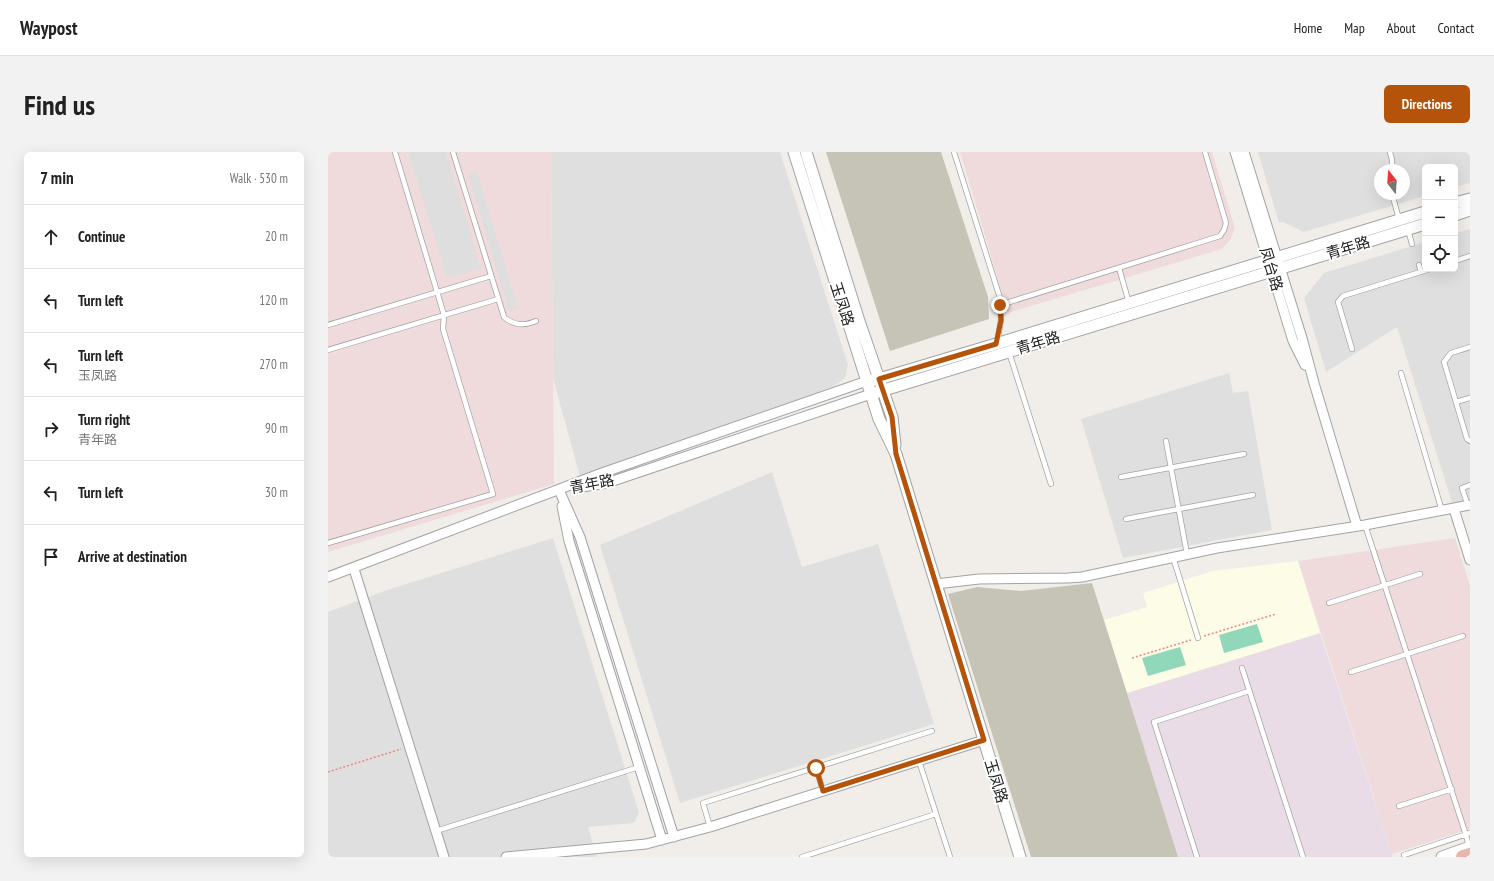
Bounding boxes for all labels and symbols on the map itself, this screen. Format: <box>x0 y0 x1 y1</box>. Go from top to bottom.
north arrow <box>1374 164 1410 200</box>
street label: 青年路 <box>1324 232 1372 263</box>
street label: 凤台路 <box>1256 245 1287 293</box>
street label: 玉凤路 <box>826 280 858 328</box>
route end <box>991 296 1009 314</box>
street label: 青年路 <box>1014 327 1062 358</box>
street label: 青年路 <box>568 470 616 497</box>
street label: 玉凤路 <box>981 757 1012 805</box>
route start <box>807 759 825 777</box>

